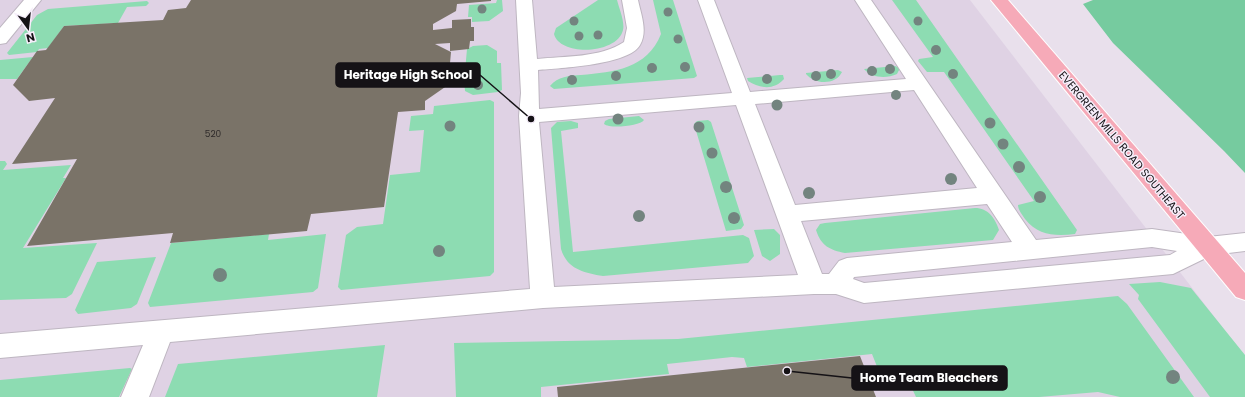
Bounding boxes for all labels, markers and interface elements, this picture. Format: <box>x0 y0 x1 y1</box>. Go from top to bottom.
north arrow <box>8 8 48 48</box>
text: N <box>25 29 37 46</box>
callout: Heritage High School <box>336 63 480 87</box>
text: Heritage High School <box>344 66 472 83</box>
street label: EVERGREEN MILLS ROAD SOUTHEAST <box>1055 68 1189 222</box>
house number: 520 <box>205 128 222 140</box>
callout: Home Team Bleachers <box>852 366 1007 390</box>
text: Home Team Bleachers <box>860 369 999 386</box>

